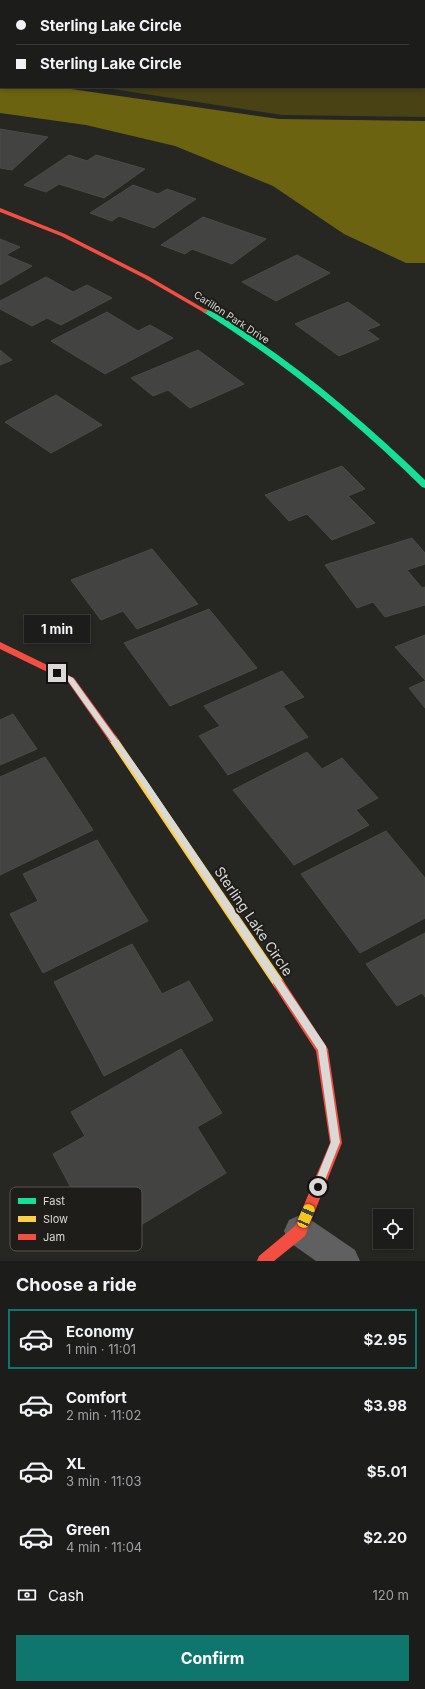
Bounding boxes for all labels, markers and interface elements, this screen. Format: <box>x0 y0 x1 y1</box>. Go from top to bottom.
text: Sterling Lake Circle <box>40 16 182 35</box>
text: Sterling Lake Circle <box>40 54 182 73</box>
street label: Carillon Park Drive <box>192 288 272 346</box>
callout: 1 min <box>24 615 90 643</box>
text: 1 min <box>41 621 73 637</box>
route end <box>48 664 66 682</box>
street label: Sterling Lake Circle <box>211 863 297 979</box>
route start <box>309 1178 327 1196</box>
legend <box>10 1187 142 1251</box>
text: Fast <box>43 1194 65 1208</box>
car <box>296 1203 316 1229</box>
map controls <box>373 1209 413 1249</box>
button: locate <box>373 1209 413 1249</box>
text: Slow <box>43 1212 68 1226</box>
text: Jam <box>43 1230 65 1244</box>
text: Choose a ride <box>16 1274 137 1295</box>
icon: car <box>18 1321 54 1357</box>
text: Economy <box>66 1322 134 1341</box>
text: $2.95 <box>364 1330 407 1349</box>
text: 1 min · 11:01 <box>66 1341 136 1357</box>
icon: car <box>18 1387 54 1423</box>
text: Comfort <box>66 1388 127 1407</box>
text: $3.98 <box>363 1396 407 1415</box>
text: 2 min · 11:02 <box>66 1407 141 1423</box>
icon: car <box>18 1453 54 1489</box>
text: XL <box>66 1454 86 1473</box>
text: $5.01 <box>367 1462 407 1481</box>
text: 3 min · 11:03 <box>66 1473 142 1489</box>
icon: car <box>18 1519 54 1555</box>
text: Green <box>66 1520 110 1539</box>
text: $2.20 <box>363 1528 407 1547</box>
text: 4 min · 11:04 <box>66 1539 142 1555</box>
icon: cash <box>16 1584 38 1606</box>
text: Cash <box>48 1586 84 1605</box>
text: 120 m <box>373 1587 409 1603</box>
button: Confirm <box>16 1635 409 1681</box>

